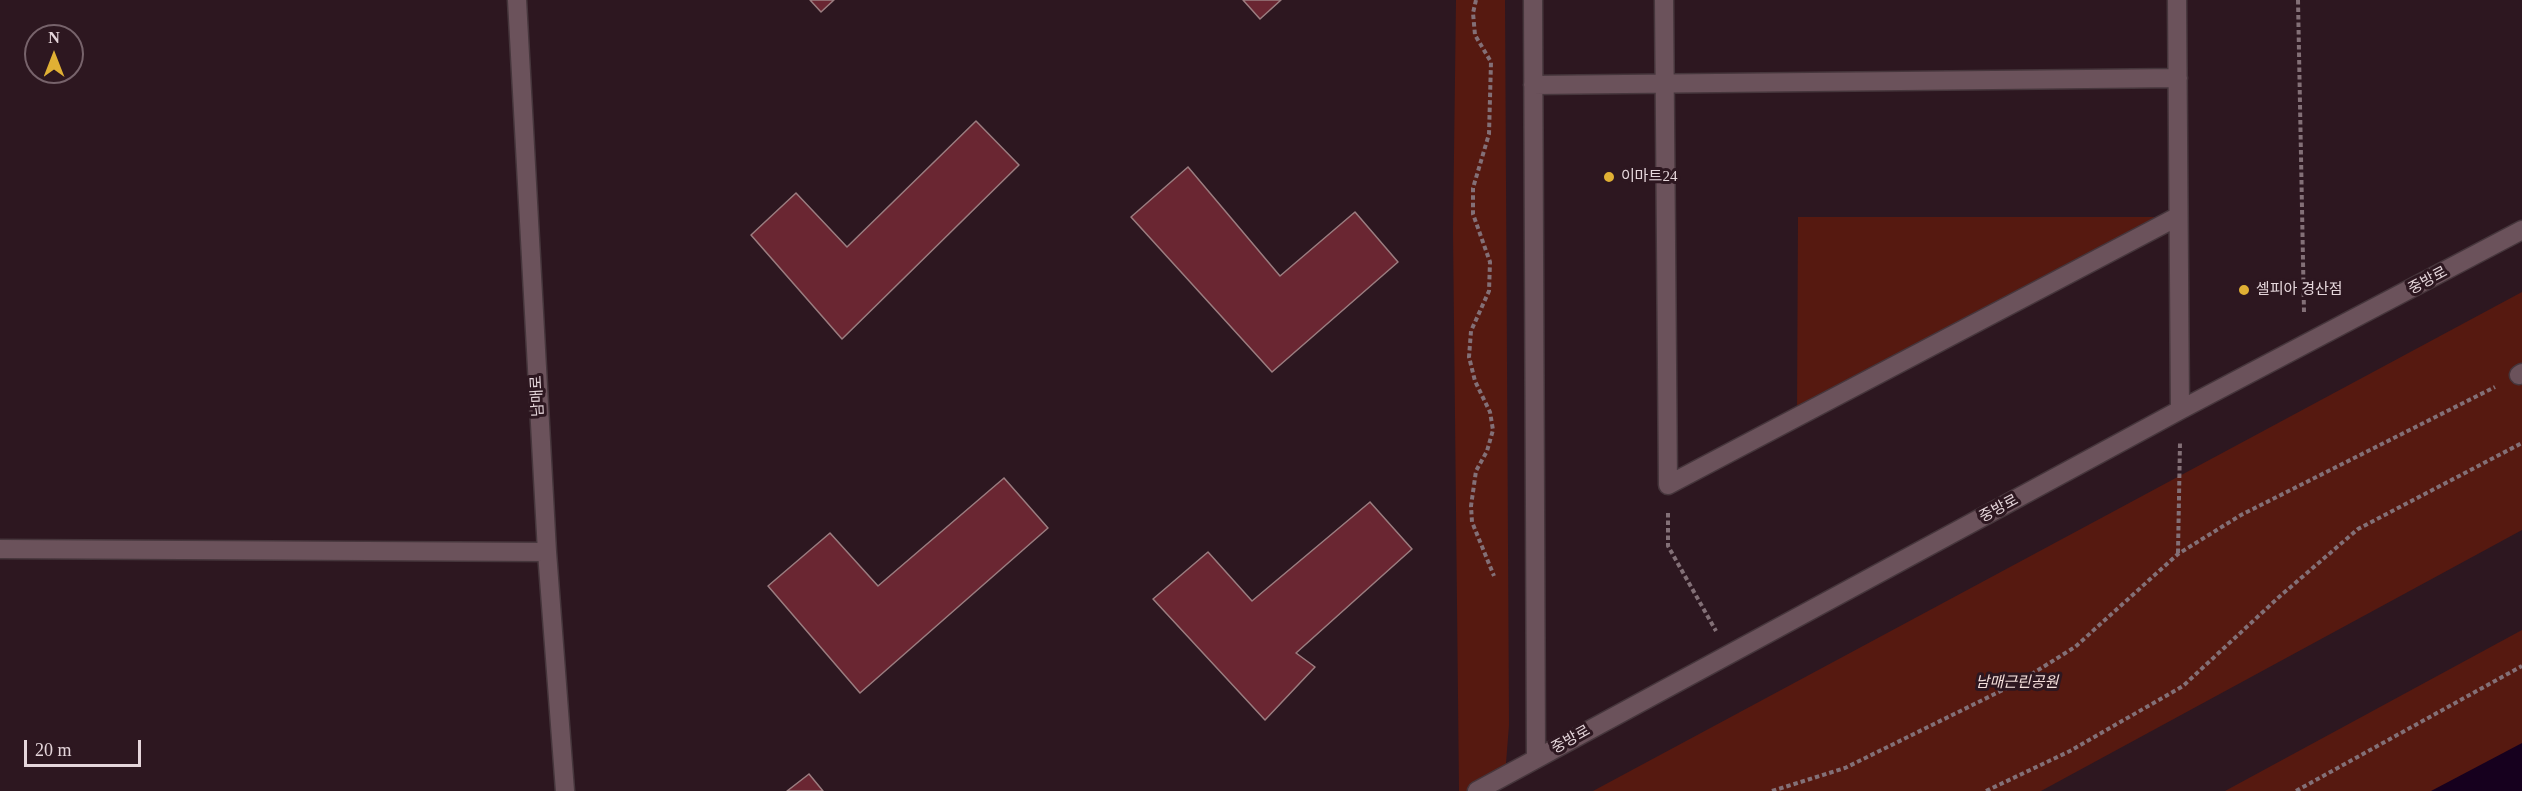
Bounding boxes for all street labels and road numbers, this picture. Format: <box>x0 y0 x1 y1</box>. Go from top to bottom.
street label: 중방로 <box>2405 263 2451 299</box>
street label: 남매로 <box>528 375 548 417</box>
street label: 중방로 <box>1976 491 2022 527</box>
street label: 중방로 <box>1549 722 1593 758</box>

